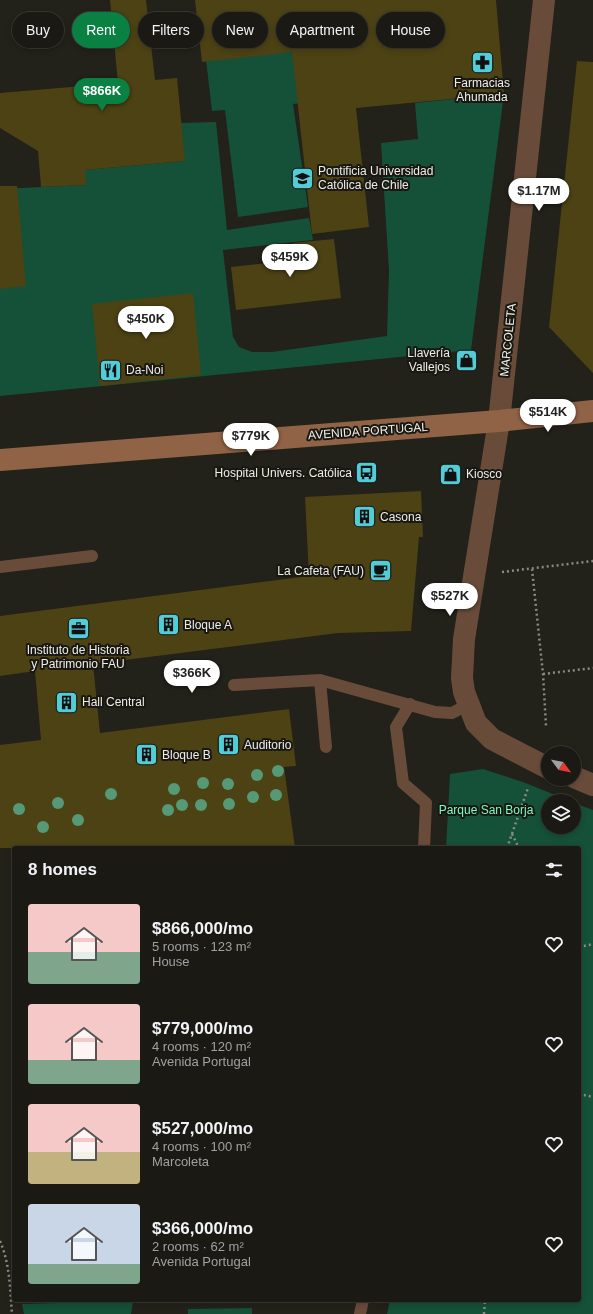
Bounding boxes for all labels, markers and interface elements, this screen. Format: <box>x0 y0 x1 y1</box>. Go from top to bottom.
chip: Buy <box>12 12 64 48</box>
chip: Rent <box>72 12 130 48</box>
chip: Filters <box>138 12 204 48</box>
chip: New <box>212 12 268 48</box>
chip: Apartment <box>276 12 368 48</box>
chip: House <box>376 12 445 48</box>
pharmacy icon: Farmacias Ahumada <box>469 49 495 75</box>
place label: Farmacias Ahumada <box>454 76 510 104</box>
pin: $866K <box>74 78 130 112</box>
text: $866K <box>83 83 121 98</box>
place label: Pontificia Universidad Católica de Chile <box>318 164 433 192</box>
school or university icon: Pontificia Universidad Católica de Chile <box>289 165 315 191</box>
pin: $1.17M <box>506 178 572 212</box>
text: $1.17M <box>517 183 561 198</box>
pin: $459K <box>262 244 318 278</box>
text: $459K <box>271 249 309 264</box>
street label: MARCOLETA <box>497 303 519 377</box>
pin: $450K <box>118 306 174 340</box>
text: $450K <box>127 311 165 326</box>
place label: Llavería Vallejos <box>407 346 450 374</box>
shop icon: Llavería Vallejos <box>453 347 479 373</box>
restaurant icon: Da-Noi <box>98 357 124 383</box>
place label: Da-Noi <box>126 363 163 377</box>
pin: $514K <box>520 399 576 433</box>
text: $514K <box>529 404 567 419</box>
street label: AVENIDA PORTUGAL <box>308 420 429 442</box>
pin: $779K <box>223 423 279 457</box>
text: $779K <box>232 428 270 443</box>
bus stop icon: Hospital Univers. Católica <box>354 460 380 486</box>
shop icon: Kiosco <box>437 461 463 487</box>
place label: Hospital Univers. Católica <box>215 466 352 480</box>
place label: Kiosco <box>466 467 502 481</box>
building icon: Casona <box>351 504 377 530</box>
place label: Casona <box>380 510 422 524</box>
cafe icon: La Cafeta (FAU) <box>367 558 393 584</box>
place label: La Cafeta (FAU) <box>277 564 364 578</box>
pin: $527K <box>422 583 478 617</box>
text: $527K <box>431 588 469 603</box>
building icon: Bloque A <box>156 612 182 638</box>
office icon: Instituto de Historia y Patrimonio FAU <box>65 616 91 642</box>
place label: Bloque A <box>184 618 232 632</box>
place label: Instituto de Historia y Patrimonio FAU <box>27 643 130 671</box>
pin: $366K <box>164 660 220 694</box>
text: $366K <box>173 665 211 680</box>
building icon: Hall Central <box>54 689 80 715</box>
place label: Hall Central <box>82 695 145 709</box>
building icon: Auditorio <box>216 732 242 758</box>
place label: Auditorio <box>244 738 292 752</box>
building icon: Bloque B <box>134 742 160 768</box>
north arrow <box>541 746 581 786</box>
map controls <box>541 746 581 834</box>
place label: Bloque B <box>162 748 211 762</box>
button: layers <box>541 794 581 834</box>
park label: Parque San Borja <box>439 803 534 817</box>
icon: filters <box>543 859 565 881</box>
text: 8 homes <box>28 860 97 879</box>
text: $866,000/mo <box>152 919 253 938</box>
icon: home <box>60 920 108 968</box>
icon: heart <box>543 933 565 955</box>
text: 5 rooms · 123 m² <box>152 939 251 954</box>
text: House <box>152 954 190 969</box>
text: $779,000/mo <box>152 1019 253 1038</box>
icon: home <box>60 1020 108 1068</box>
icon: heart <box>543 1033 565 1055</box>
text: 4 rooms · 120 m² <box>152 1039 251 1054</box>
text: Avenida Portugal <box>152 1054 251 1069</box>
text: $527,000/mo <box>152 1119 253 1138</box>
icon: home <box>60 1120 108 1168</box>
icon: heart <box>543 1133 565 1155</box>
text: 4 rooms · 100 m² <box>152 1139 251 1154</box>
text: Marcoleta <box>152 1154 209 1169</box>
text: $366,000/mo <box>152 1219 253 1238</box>
icon: home <box>60 1220 108 1268</box>
icon: heart <box>543 1233 565 1255</box>
text: 2 rooms · 62 m² <box>152 1239 244 1254</box>
text: Avenida Portugal <box>152 1254 251 1269</box>

